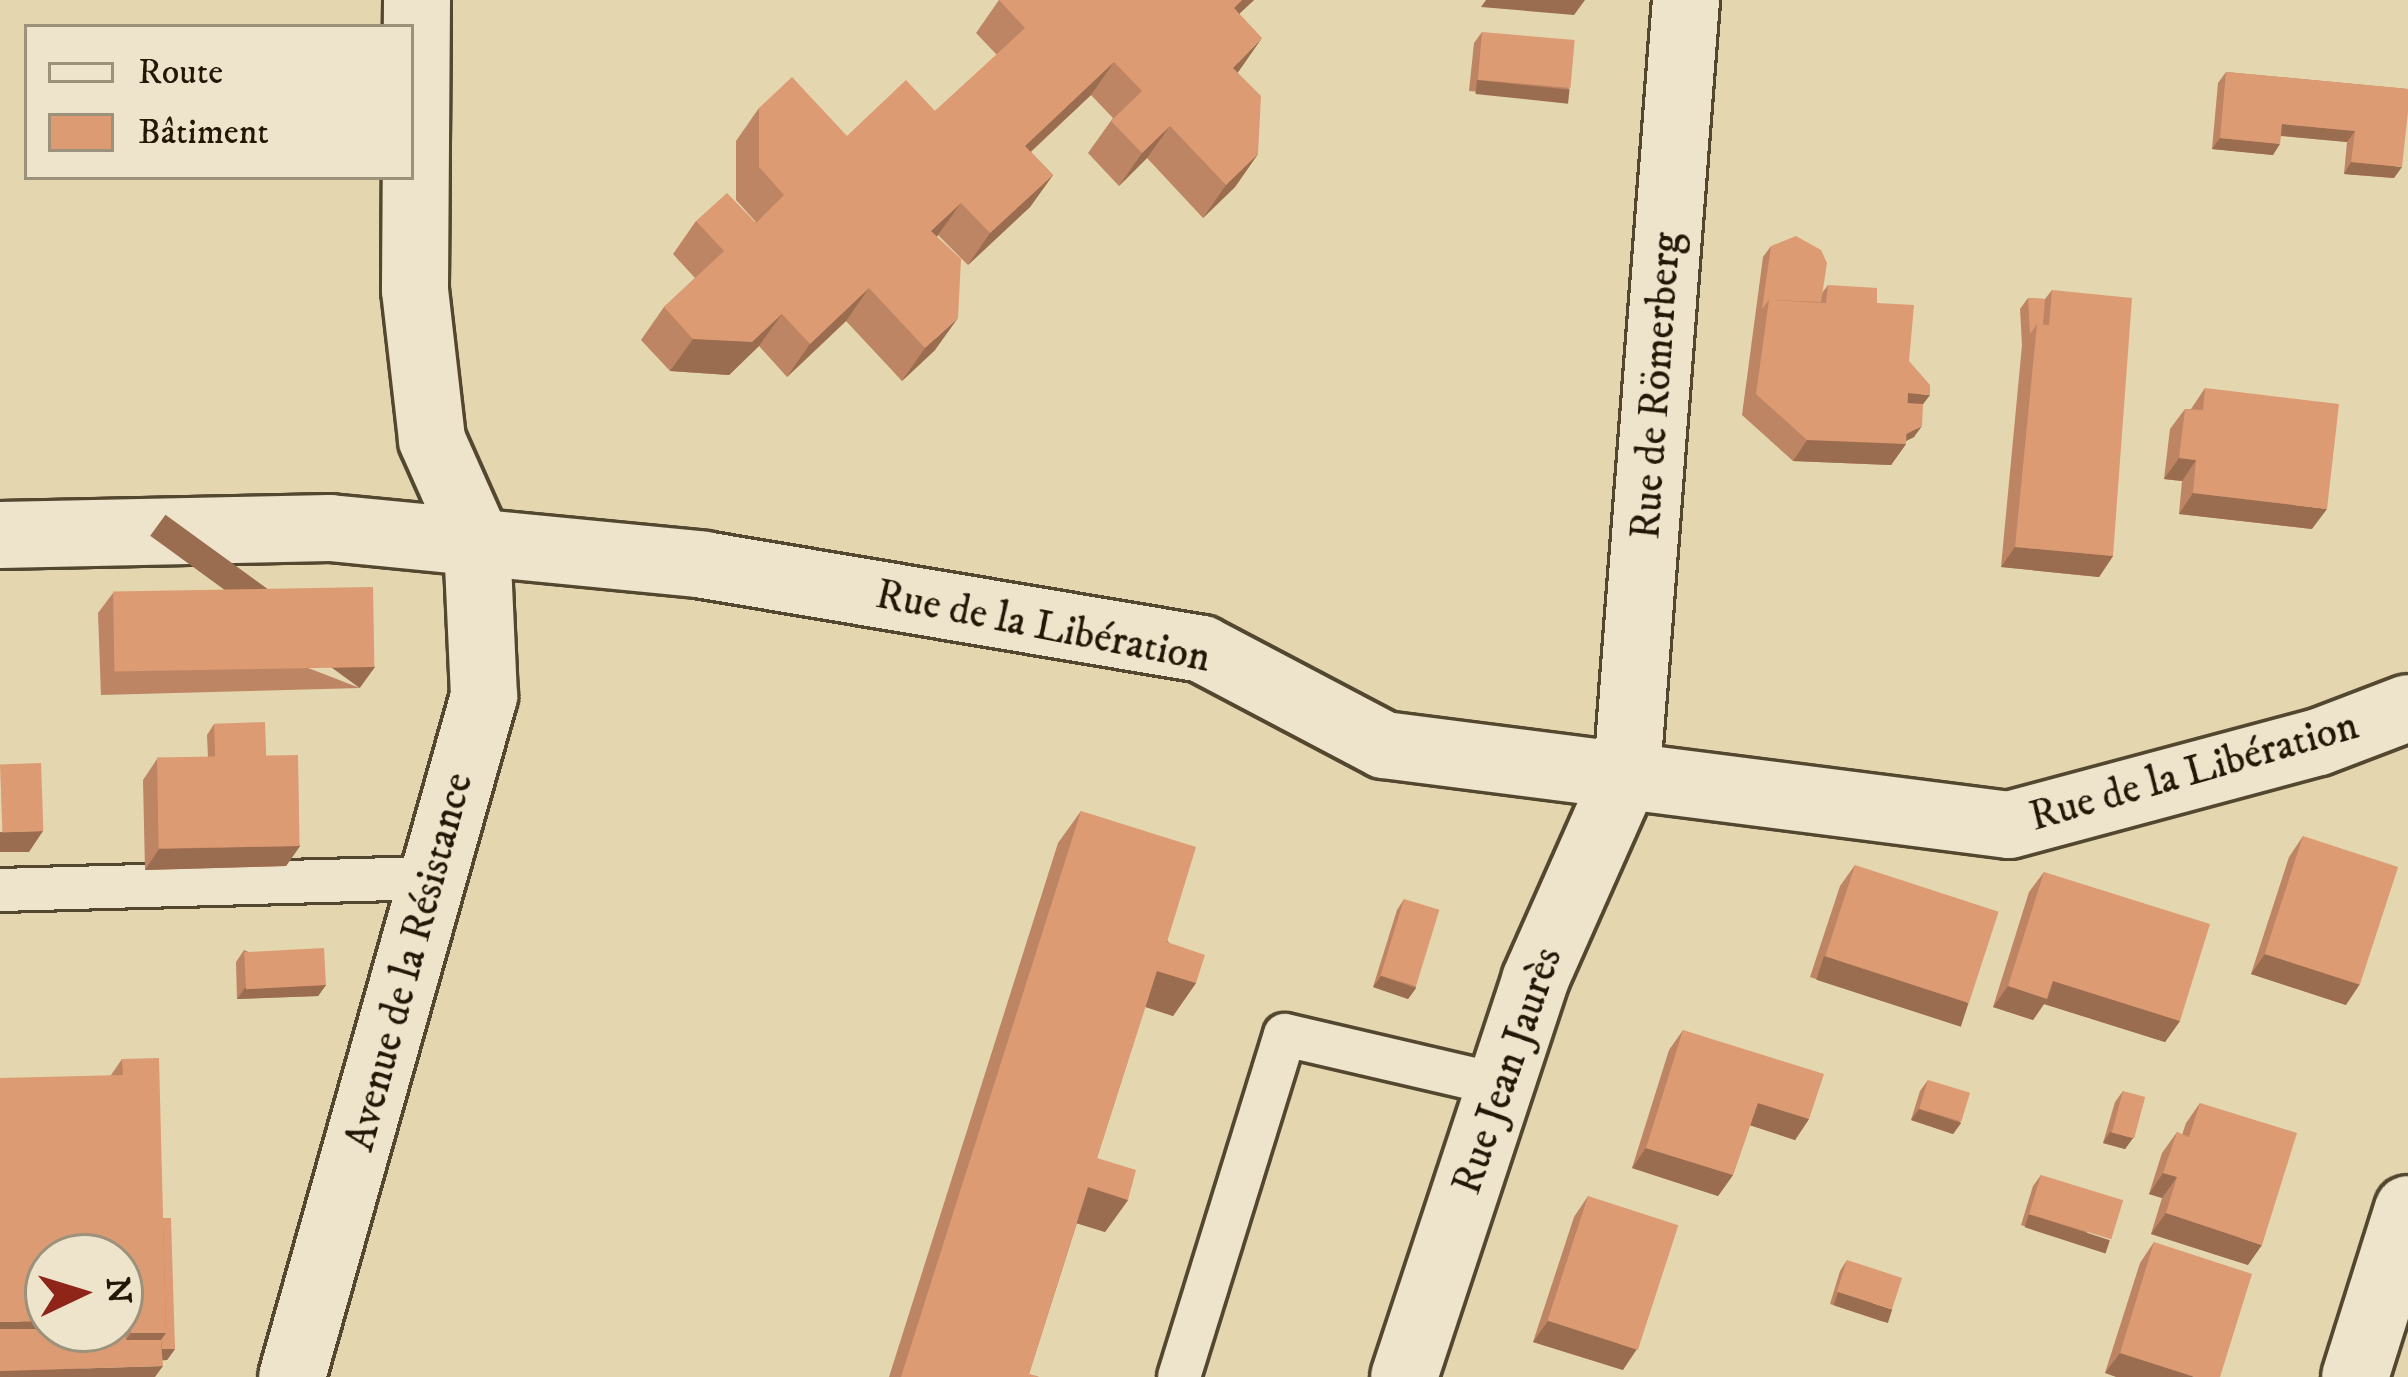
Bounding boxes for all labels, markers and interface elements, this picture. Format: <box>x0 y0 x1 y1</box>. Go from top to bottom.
legend <box>24 24 414 180</box>
text: Route <box>138 50 223 95</box>
text: Bâtiment <box>138 110 269 155</box>
street label: Rue de Römerberg <box>1621 231 1693 541</box>
street label: Rue de la Libération <box>871 570 1215 684</box>
street label: Rue de la Libération <box>2024 701 2364 843</box>
street label: Avenue de la Résistance <box>335 767 485 1157</box>
street label: Rue Jean Jaurès <box>1442 941 1574 1201</box>
north arrow <box>24 1233 144 1353</box>
text: N <box>96 1276 139 1306</box>

